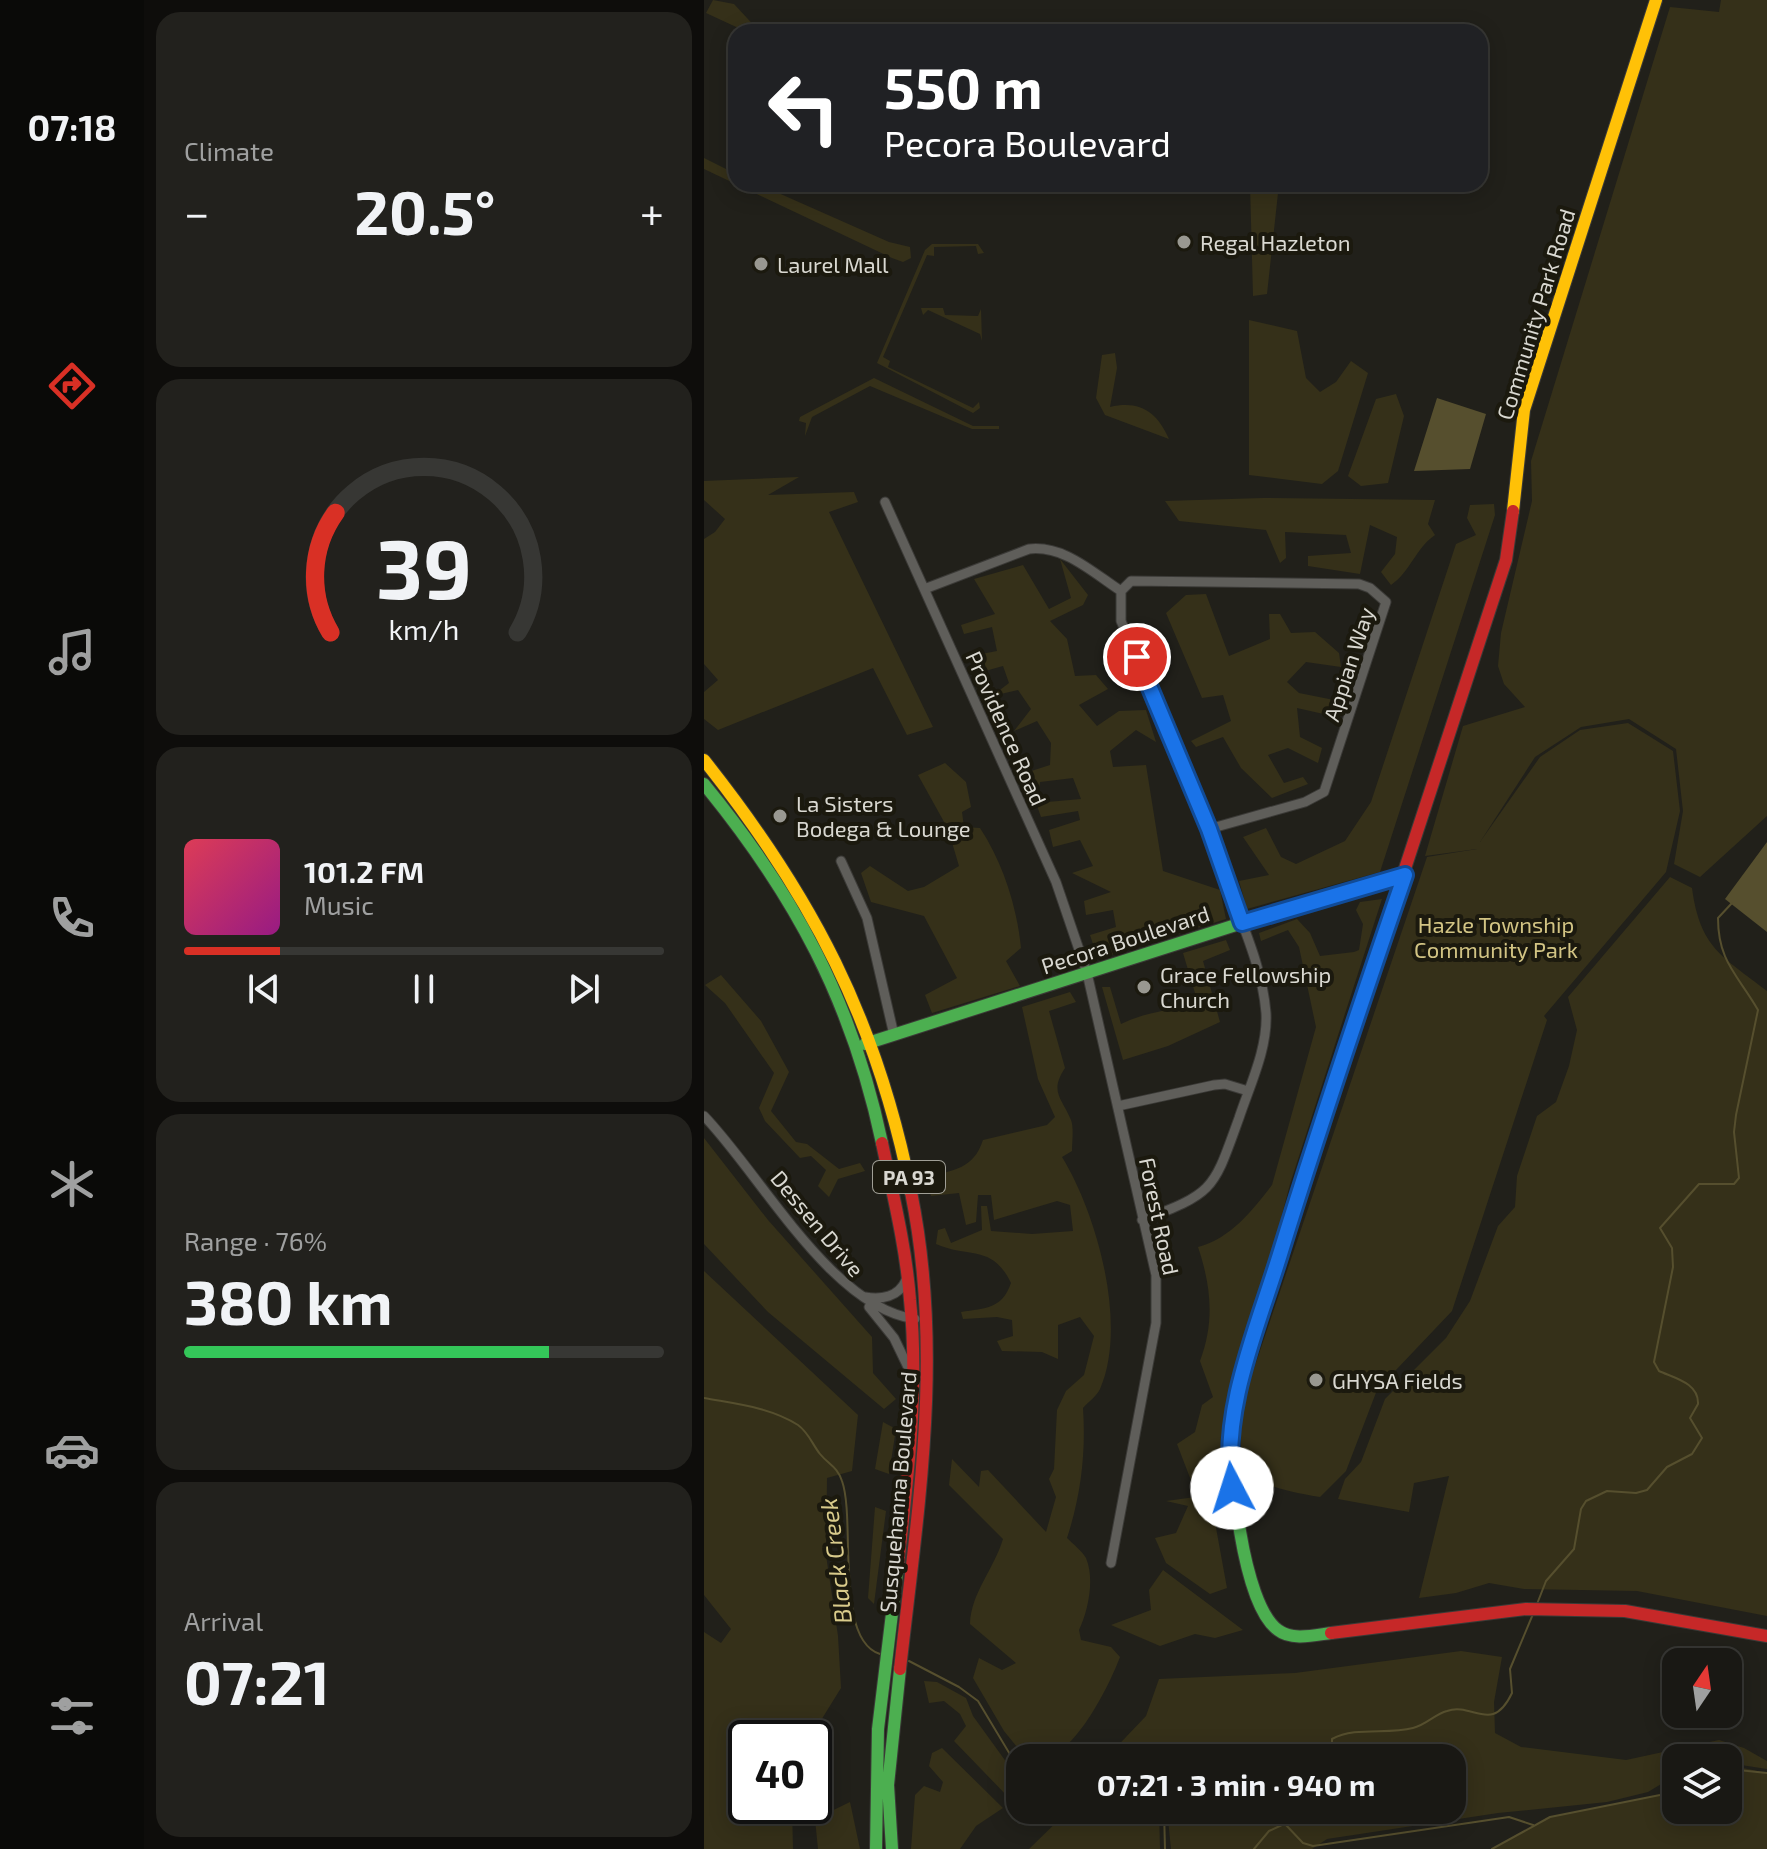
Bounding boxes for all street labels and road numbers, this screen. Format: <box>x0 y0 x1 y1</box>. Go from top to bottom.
street label: Community Park Road <box>1491 205 1579 423</box>
street label: Appian Way <box>1317 603 1379 724</box>
street label: Providence Road <box>961 647 1053 809</box>
street label: Pecora Boulevard <box>1038 900 1212 978</box>
street label: Forest Road <box>1135 1155 1185 1277</box>
road number: PA 93 <box>873 1161 945 1193</box>
street label: Dessen Drive <box>766 1165 870 1281</box>
street label: Susquehanna Boulevard <box>873 1370 921 1614</box>

